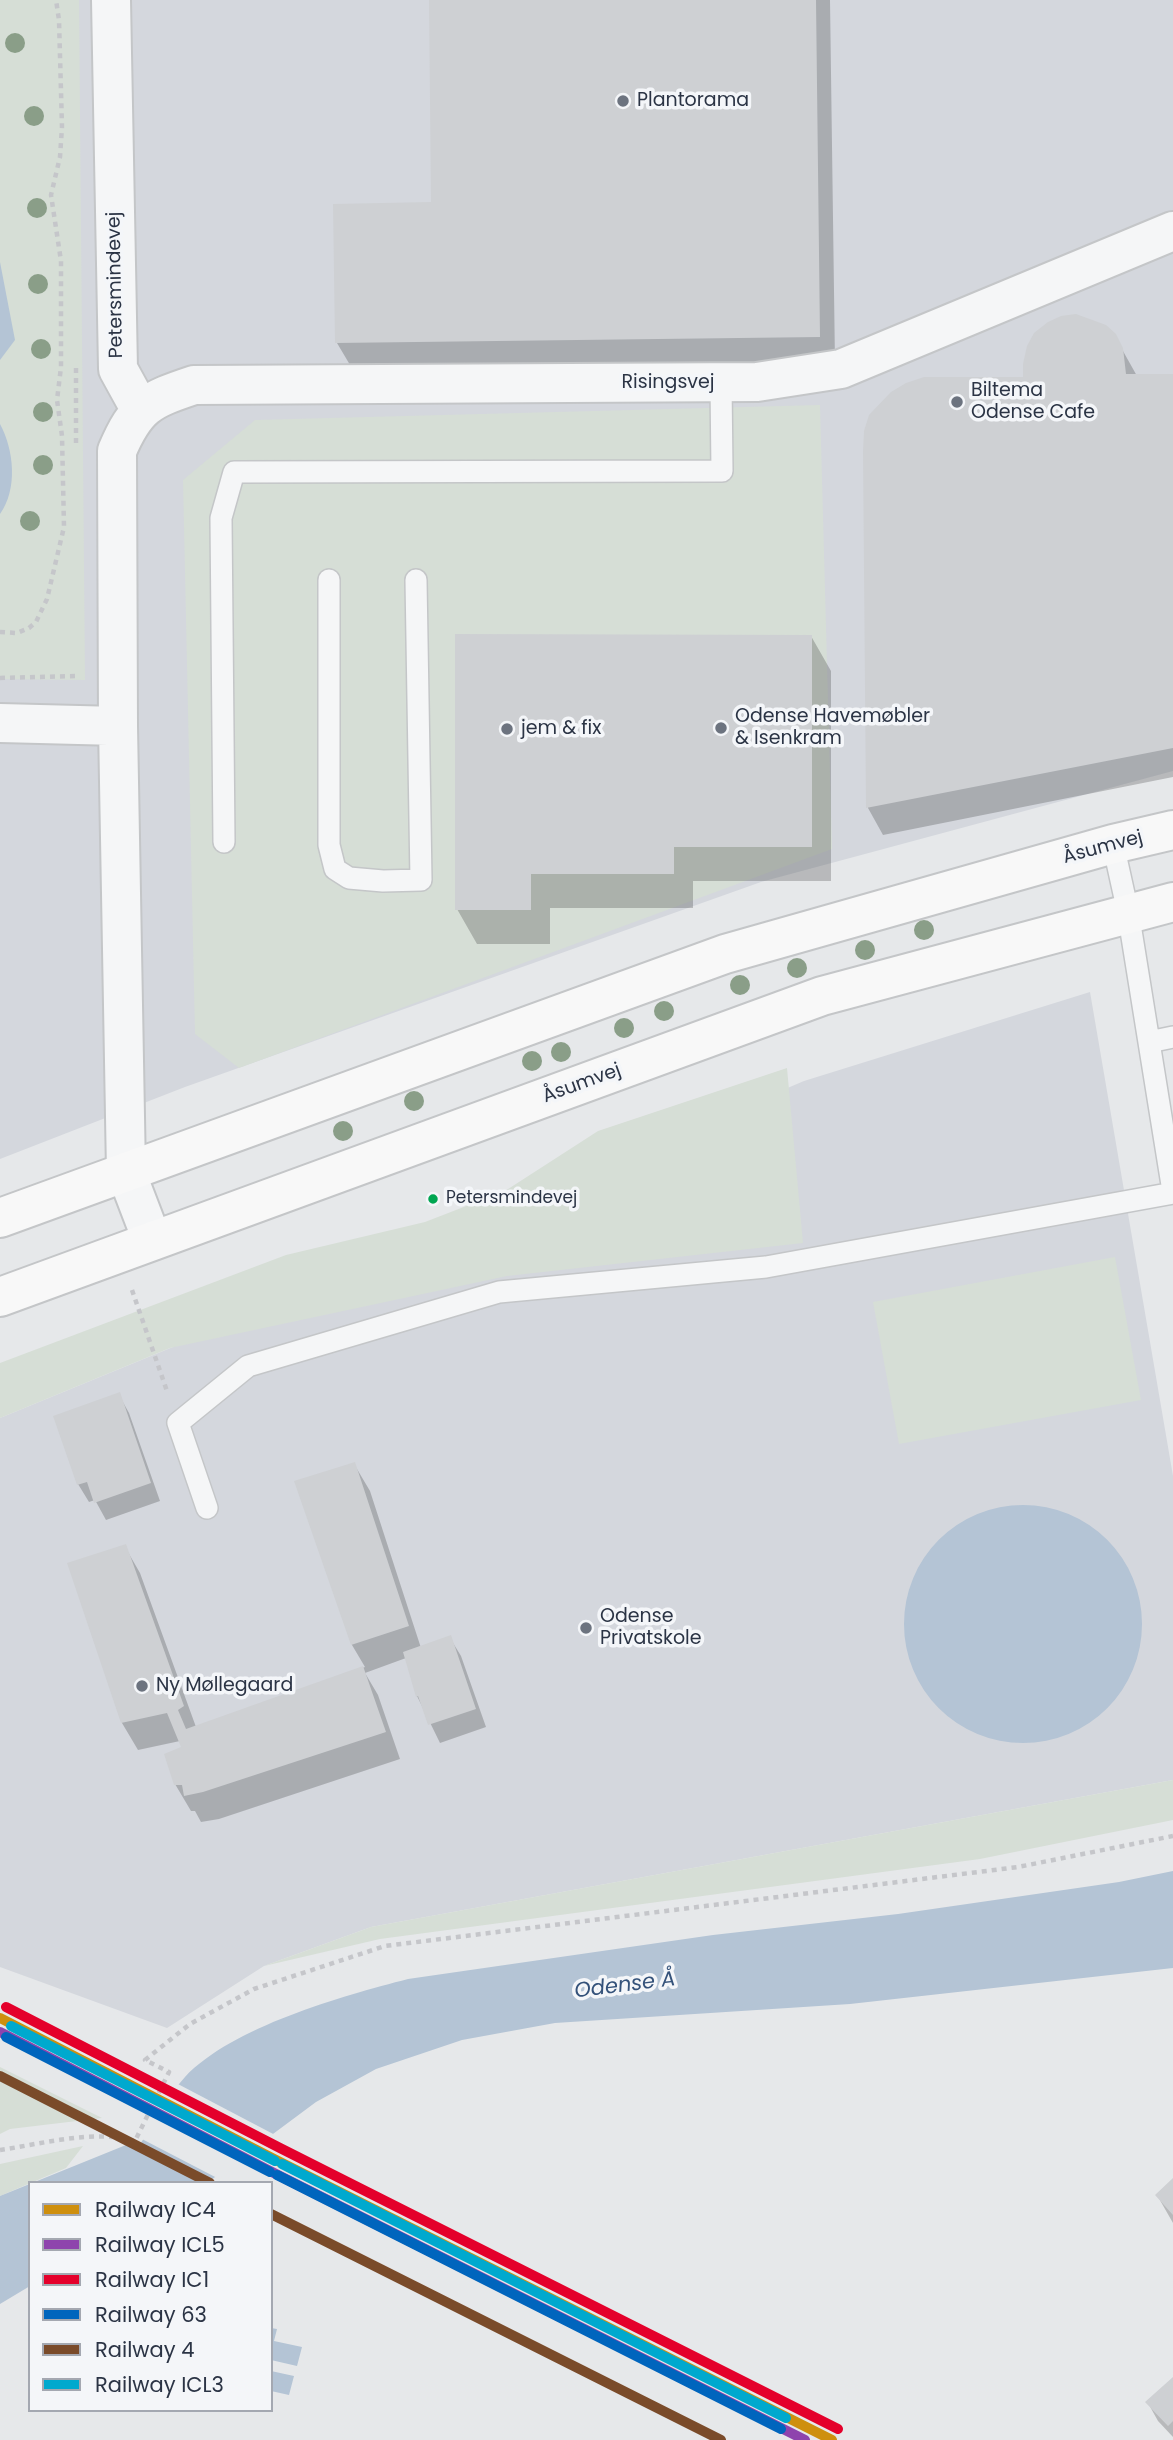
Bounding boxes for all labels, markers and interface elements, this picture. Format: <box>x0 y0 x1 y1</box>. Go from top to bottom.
place label: Plantorama <box>637 90 749 112</box>
marker: Plantorama <box>615 93 631 109</box>
street label: Petersmindevej <box>103 211 129 359</box>
street label: Risingsvej <box>622 372 714 394</box>
place label: Biltema Odense Cafe <box>971 380 1095 424</box>
marker: Biltema Odense Cafe <box>949 394 965 410</box>
place label: Odense Havemøbler & Isenkram <box>735 706 930 750</box>
place label: jem & fix <box>521 718 601 740</box>
marker: Odense Havemøbler & Isenkram <box>713 720 729 736</box>
marker: jem & fix <box>499 721 515 737</box>
street label: Åsumvej <box>1061 826 1145 870</box>
street label: Åsumvej <box>540 1059 624 1109</box>
place label: Petersmindevej <box>446 1189 577 1209</box>
marker: Petersmindevej <box>426 1192 440 1206</box>
place label: Odense Privatskole <box>600 1606 701 1650</box>
marker: Odense Privatskole <box>578 1620 594 1636</box>
place label: Ny Møllegaard <box>156 1675 293 1697</box>
marker: Ny Møllegaard <box>134 1678 150 1694</box>
water label: Odense Å <box>573 1967 677 2005</box>
legend <box>28 2181 273 2412</box>
text: Railway IC4 <box>95 2195 216 2224</box>
text: Railway ICL5 <box>95 2230 225 2259</box>
text: Railway IC1 <box>95 2265 209 2294</box>
text: Railway 63 <box>95 2300 207 2329</box>
text: Railway 4 <box>95 2335 194 2364</box>
text: Railway ICL3 <box>95 2370 224 2399</box>

